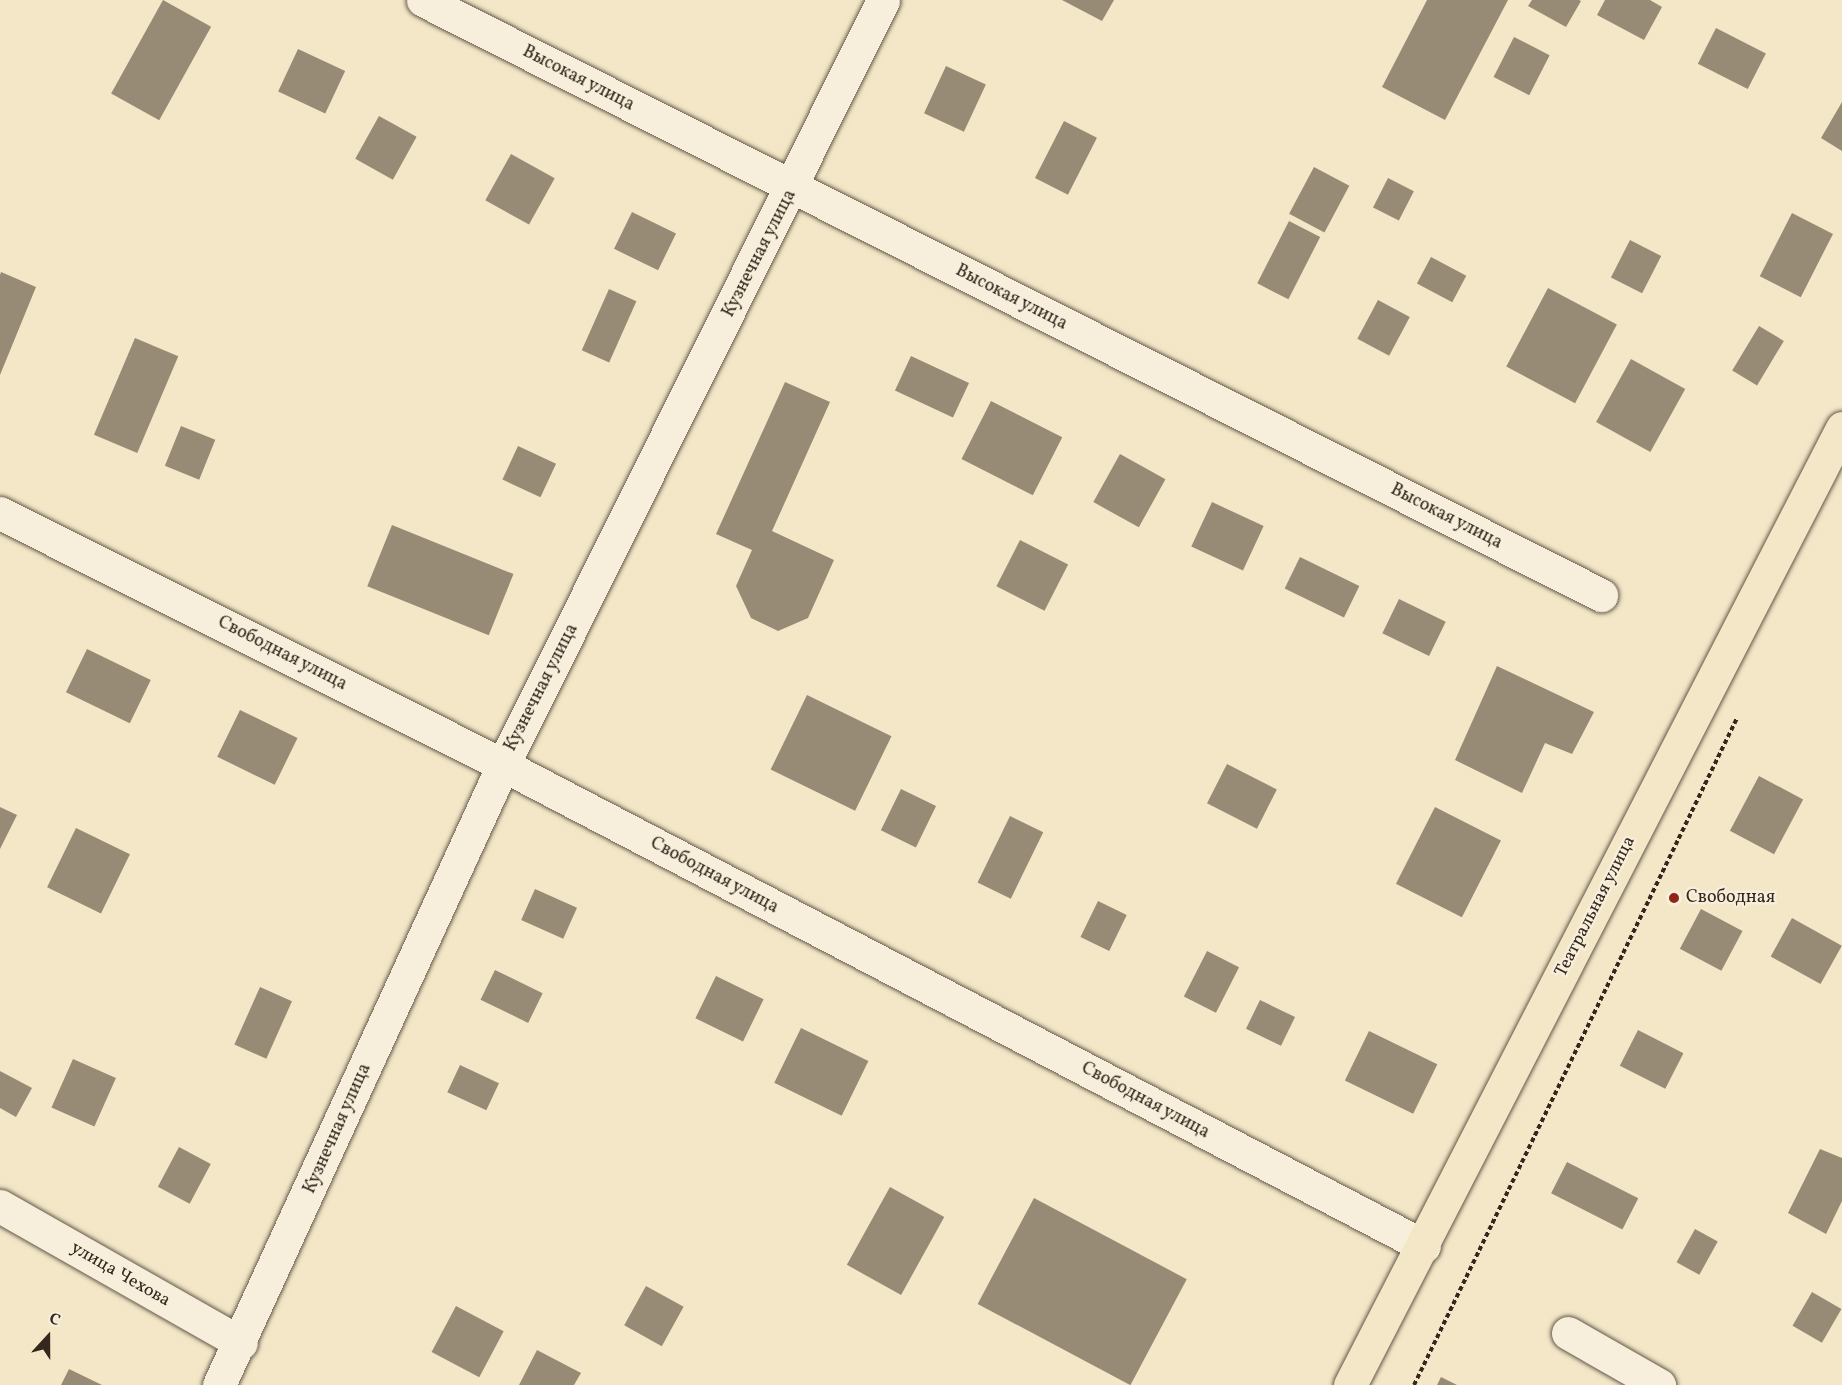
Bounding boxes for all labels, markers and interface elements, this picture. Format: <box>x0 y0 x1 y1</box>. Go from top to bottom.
street label: Высокая улица <box>518 41 638 117</box>
street label: Кузнечная улица <box>718 186 802 322</box>
street label: Высокая улица <box>951 260 1071 336</box>
street label: Высокая улица <box>1386 479 1506 555</box>
street label: Свободная улица <box>213 612 351 696</box>
street label: Кузнечная улица <box>500 620 584 756</box>
street label: Свободная улица <box>646 833 782 919</box>
street label: Театральная улица <box>1551 833 1641 981</box>
place label: Свободная <box>1686 887 1775 909</box>
marker: Свободная <box>1667 891 1681 905</box>
street label: Свободная улица <box>1077 1058 1213 1144</box>
street label: Кузнечная улица <box>300 1060 376 1198</box>
street label: улица Чехова <box>66 1238 174 1312</box>
north arrow <box>18 1307 78 1367</box>
text: С <box>46 1308 63 1332</box>

